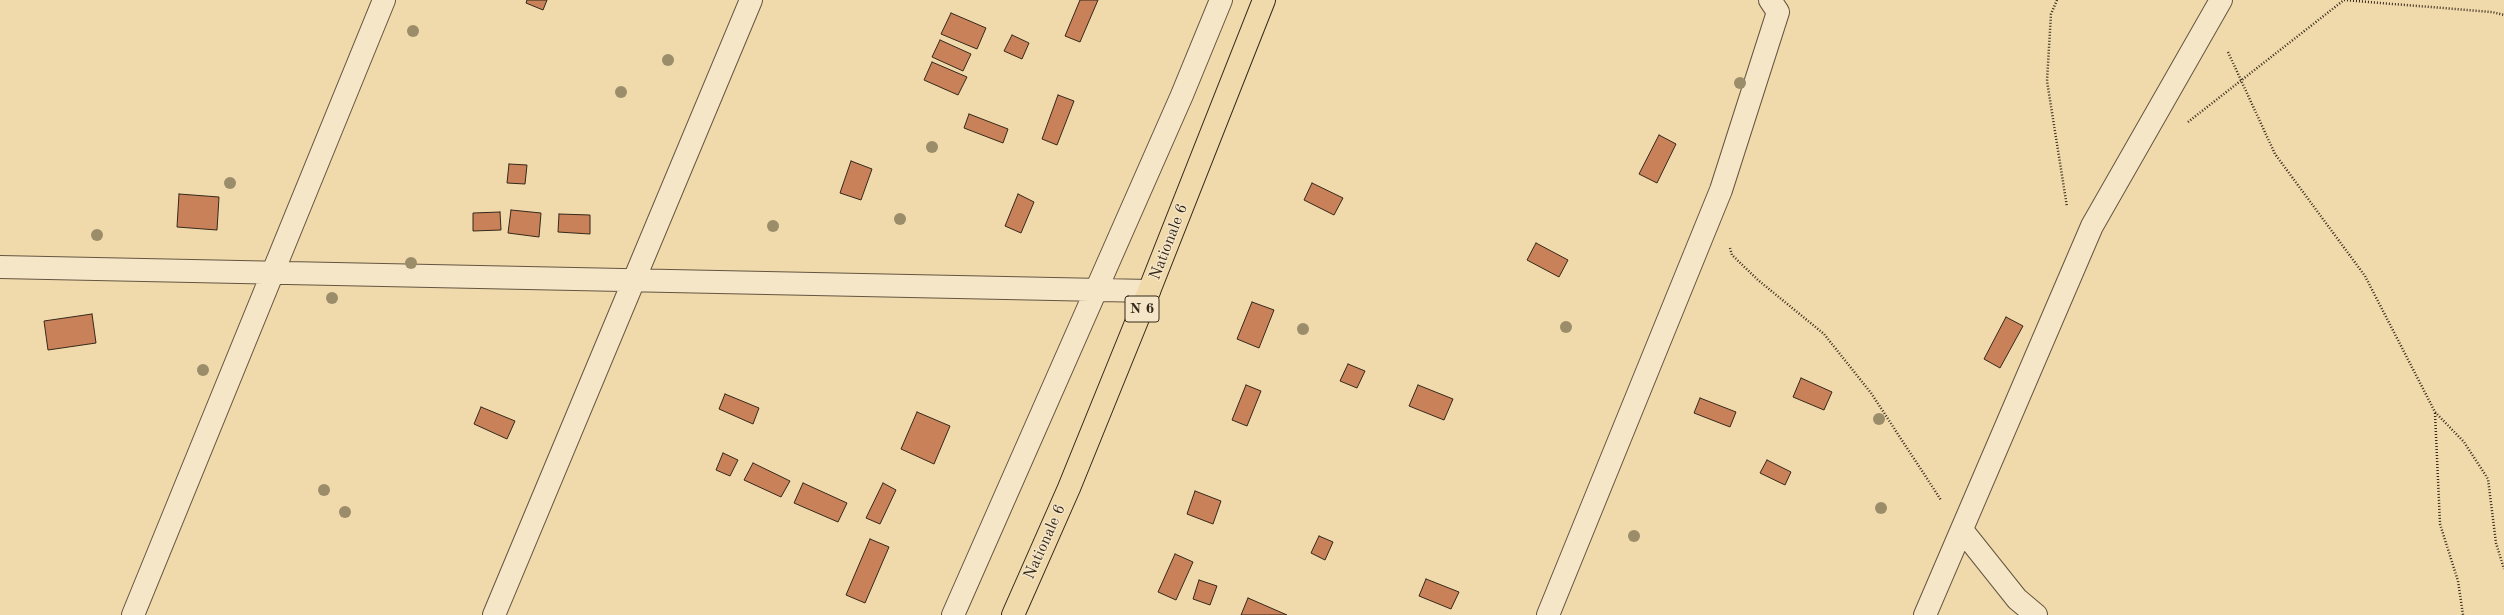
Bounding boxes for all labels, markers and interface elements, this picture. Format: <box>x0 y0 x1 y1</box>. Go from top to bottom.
street label: Nationale 6 <box>1146 201 1192 283</box>
road number: N 6 <box>1125 296 1159 322</box>
street label: Nationale 6 <box>1020 502 1070 582</box>

